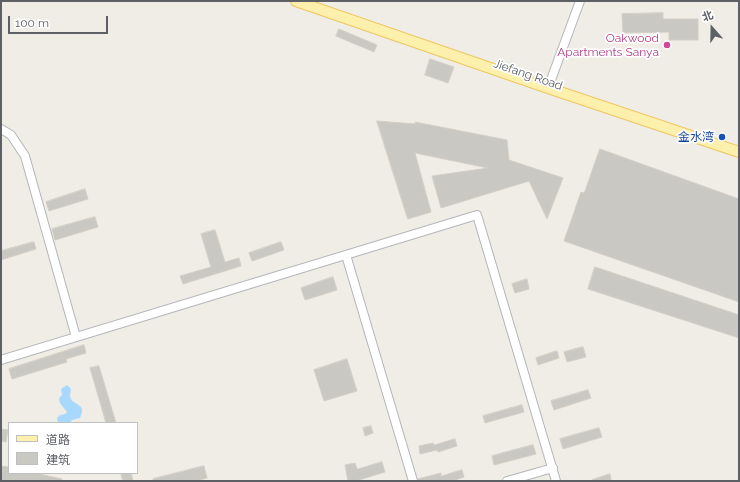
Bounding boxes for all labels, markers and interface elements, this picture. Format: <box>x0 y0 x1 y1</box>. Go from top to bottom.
scale bar <box>10 8 110 34</box>
north arrow <box>692 8 732 48</box>
text: 北 <box>700 8 715 24</box>
text: 100 m <box>15 16 49 30</box>
place label: Oakwood Apartments Sanya <box>557 31 659 59</box>
marker: Oakwood Apartments Sanya <box>662 40 672 50</box>
street label: Jiefang Road <box>492 56 564 94</box>
place label: 金水湾 <box>678 130 714 144</box>
marker: 金水湾 <box>717 132 727 142</box>
legend <box>8 422 138 474</box>
text: 道路 <box>46 433 70 447</box>
text: 建筑 <box>46 453 70 467</box>

